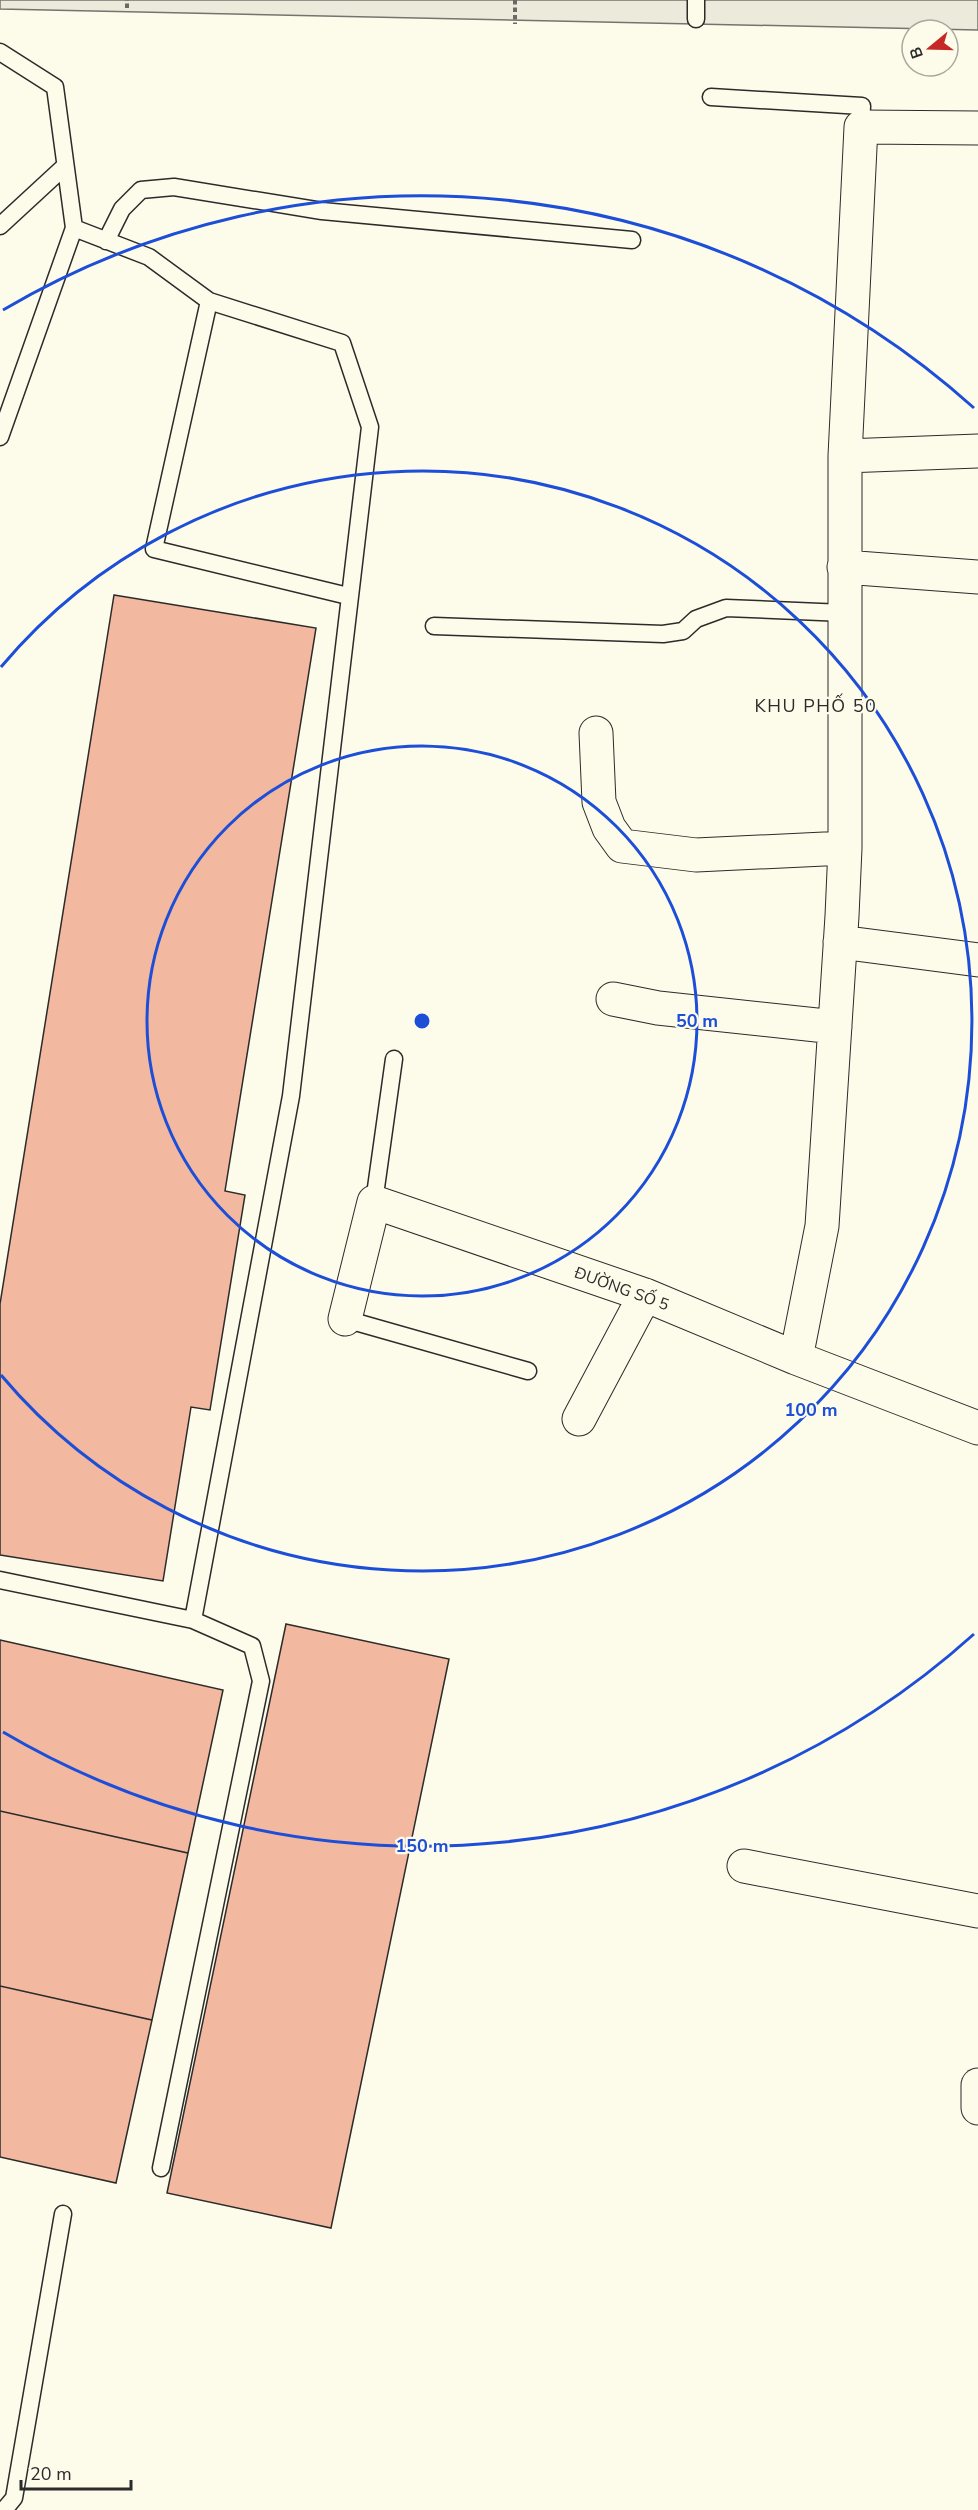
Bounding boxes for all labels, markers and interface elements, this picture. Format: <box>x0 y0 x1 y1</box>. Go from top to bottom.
north arrow <box>900 18 960 78</box>
text: B <box>905 44 929 61</box>
district label: KHU PHỐ 50 <box>755 693 877 718</box>
text: 50 m <box>676 1009 718 1033</box>
centre of rings <box>412 1011 432 1031</box>
street label: ĐƯỜNG SỐ 5 <box>570 1260 672 1316</box>
text: 100 m <box>784 1398 838 1422</box>
text: 150 m <box>395 1834 449 1858</box>
scale bar <box>21 2453 130 2491</box>
text: 20 m <box>30 2462 72 2486</box>

